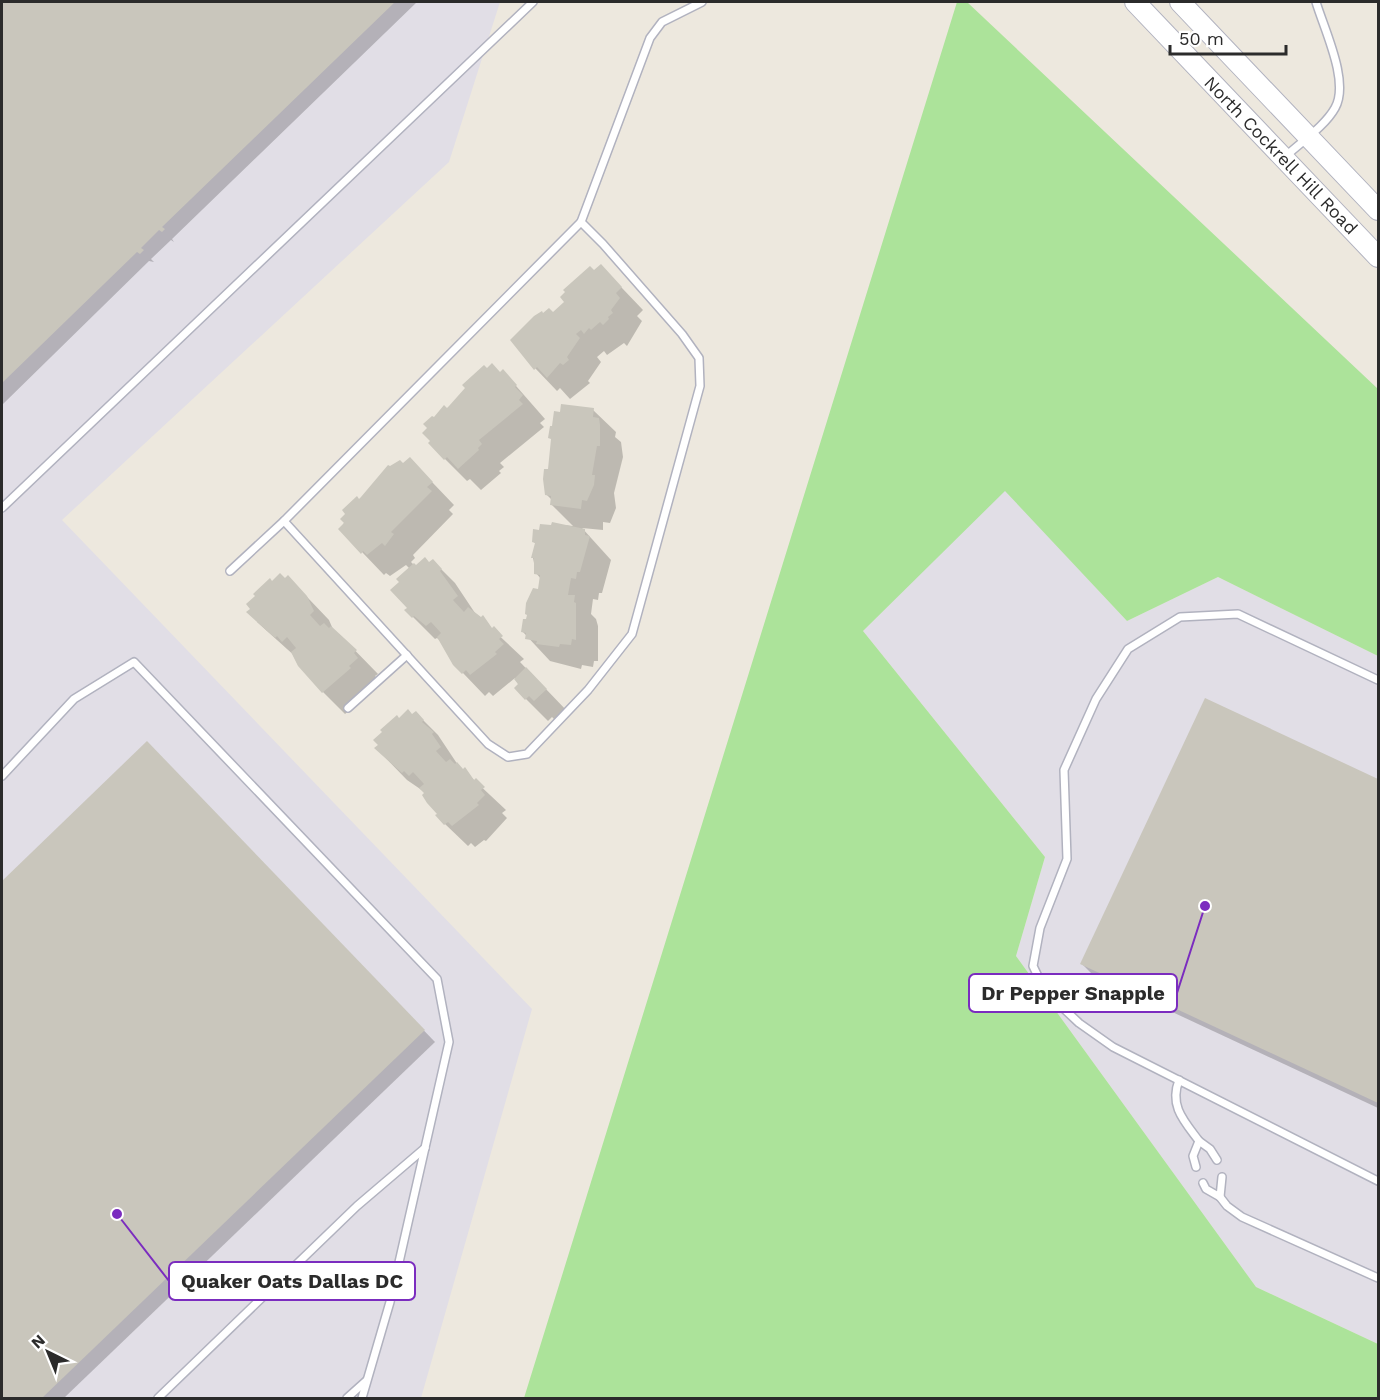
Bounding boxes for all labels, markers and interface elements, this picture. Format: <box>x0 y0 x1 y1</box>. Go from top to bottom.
scale bar <box>1170 18 1286 56</box>
text: 50 m <box>1179 28 1224 49</box>
street label: North Cockrell Hill Road <box>1200 72 1362 238</box>
callout: Dr Pepper Snapple <box>969 974 1177 1012</box>
text: Dr Pepper Snapple <box>981 981 1165 1005</box>
callout: Quaker Oats Dallas DC <box>169 1262 415 1300</box>
text: Quaker Oats Dallas DC <box>181 1269 403 1293</box>
north arrow <box>18 1322 78 1382</box>
text: N <box>27 1330 49 1352</box>

